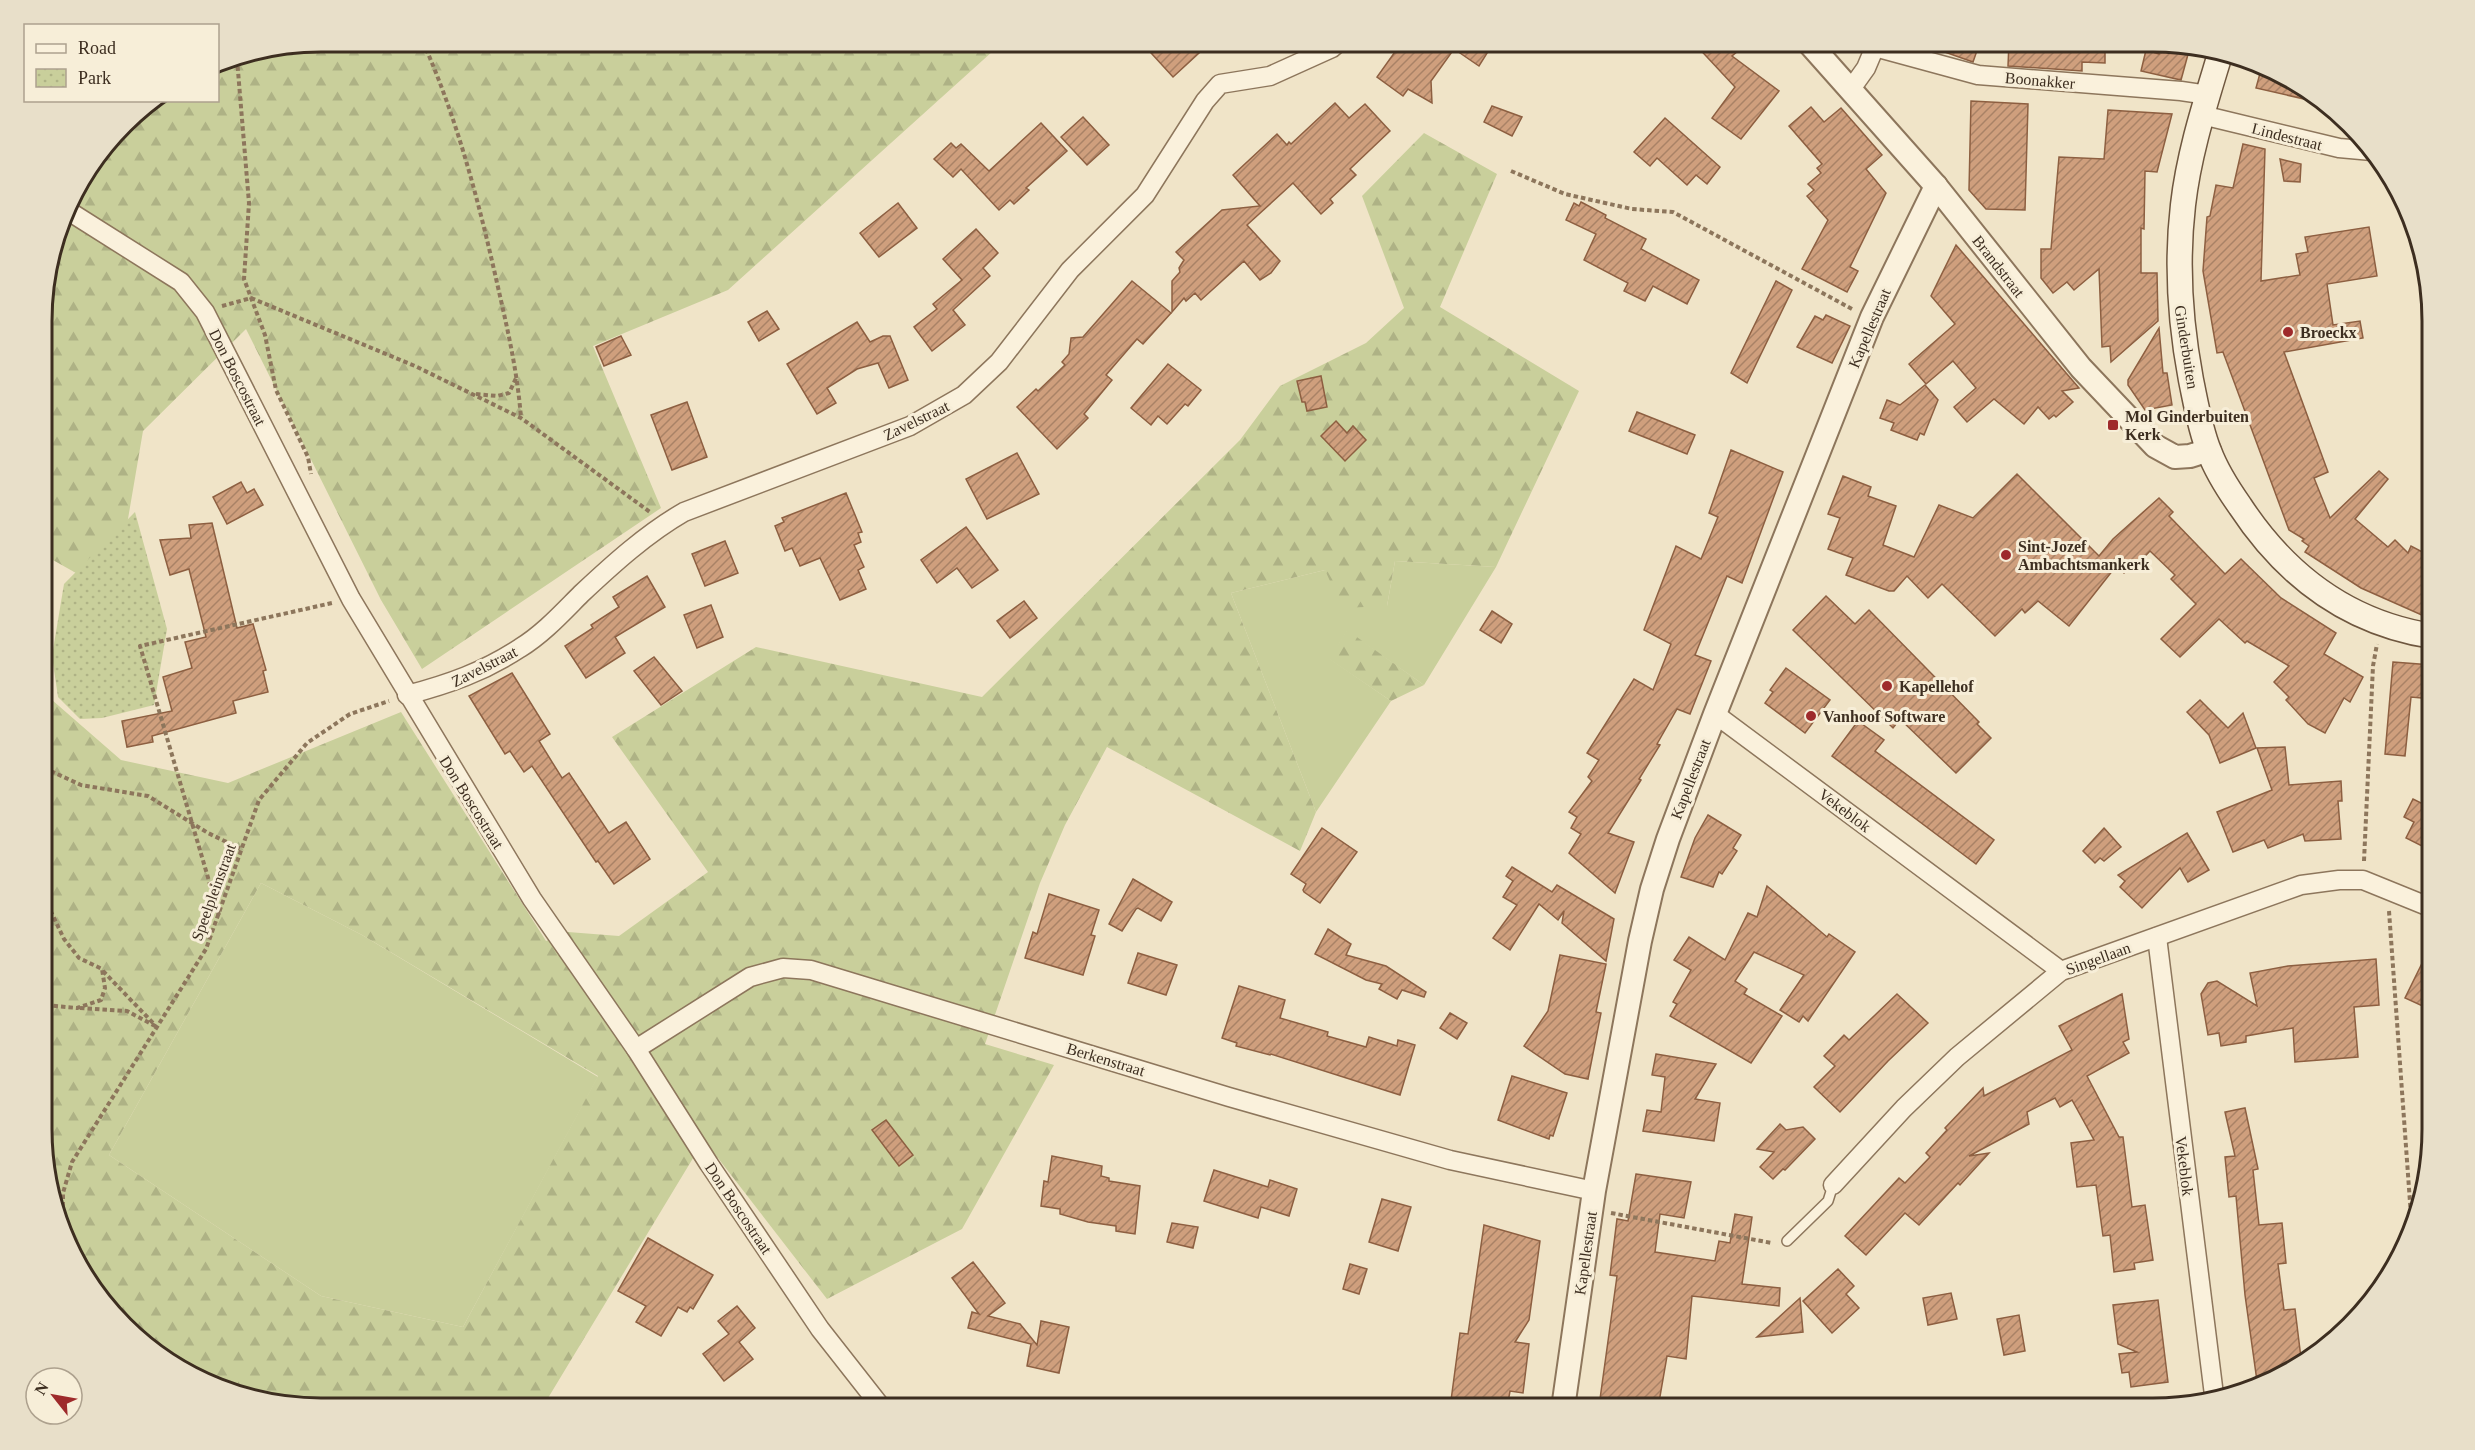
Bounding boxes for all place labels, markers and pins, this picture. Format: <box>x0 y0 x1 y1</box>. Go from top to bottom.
place label: Broeckx <box>2300 324 2357 341</box>
marker: Broeckx <box>2281 325 2295 339</box>
place label: Mol Ginderbuiten Kerk <box>2125 408 2249 443</box>
marker: Mol Ginderbuiten Kerk <box>2106 418 2120 432</box>
place label: Sint-Jozef Ambachtsmankerk <box>2018 538 2150 573</box>
marker: Sint-Jozef Ambachtsmankerk <box>1999 548 2013 562</box>
place label: Kapellehof <box>1899 678 1974 696</box>
marker: Kapellehof <box>1880 679 1894 693</box>
place label: Vanhoof Software <box>1823 708 1945 725</box>
marker: Vanhoof Software <box>1804 709 1818 723</box>

